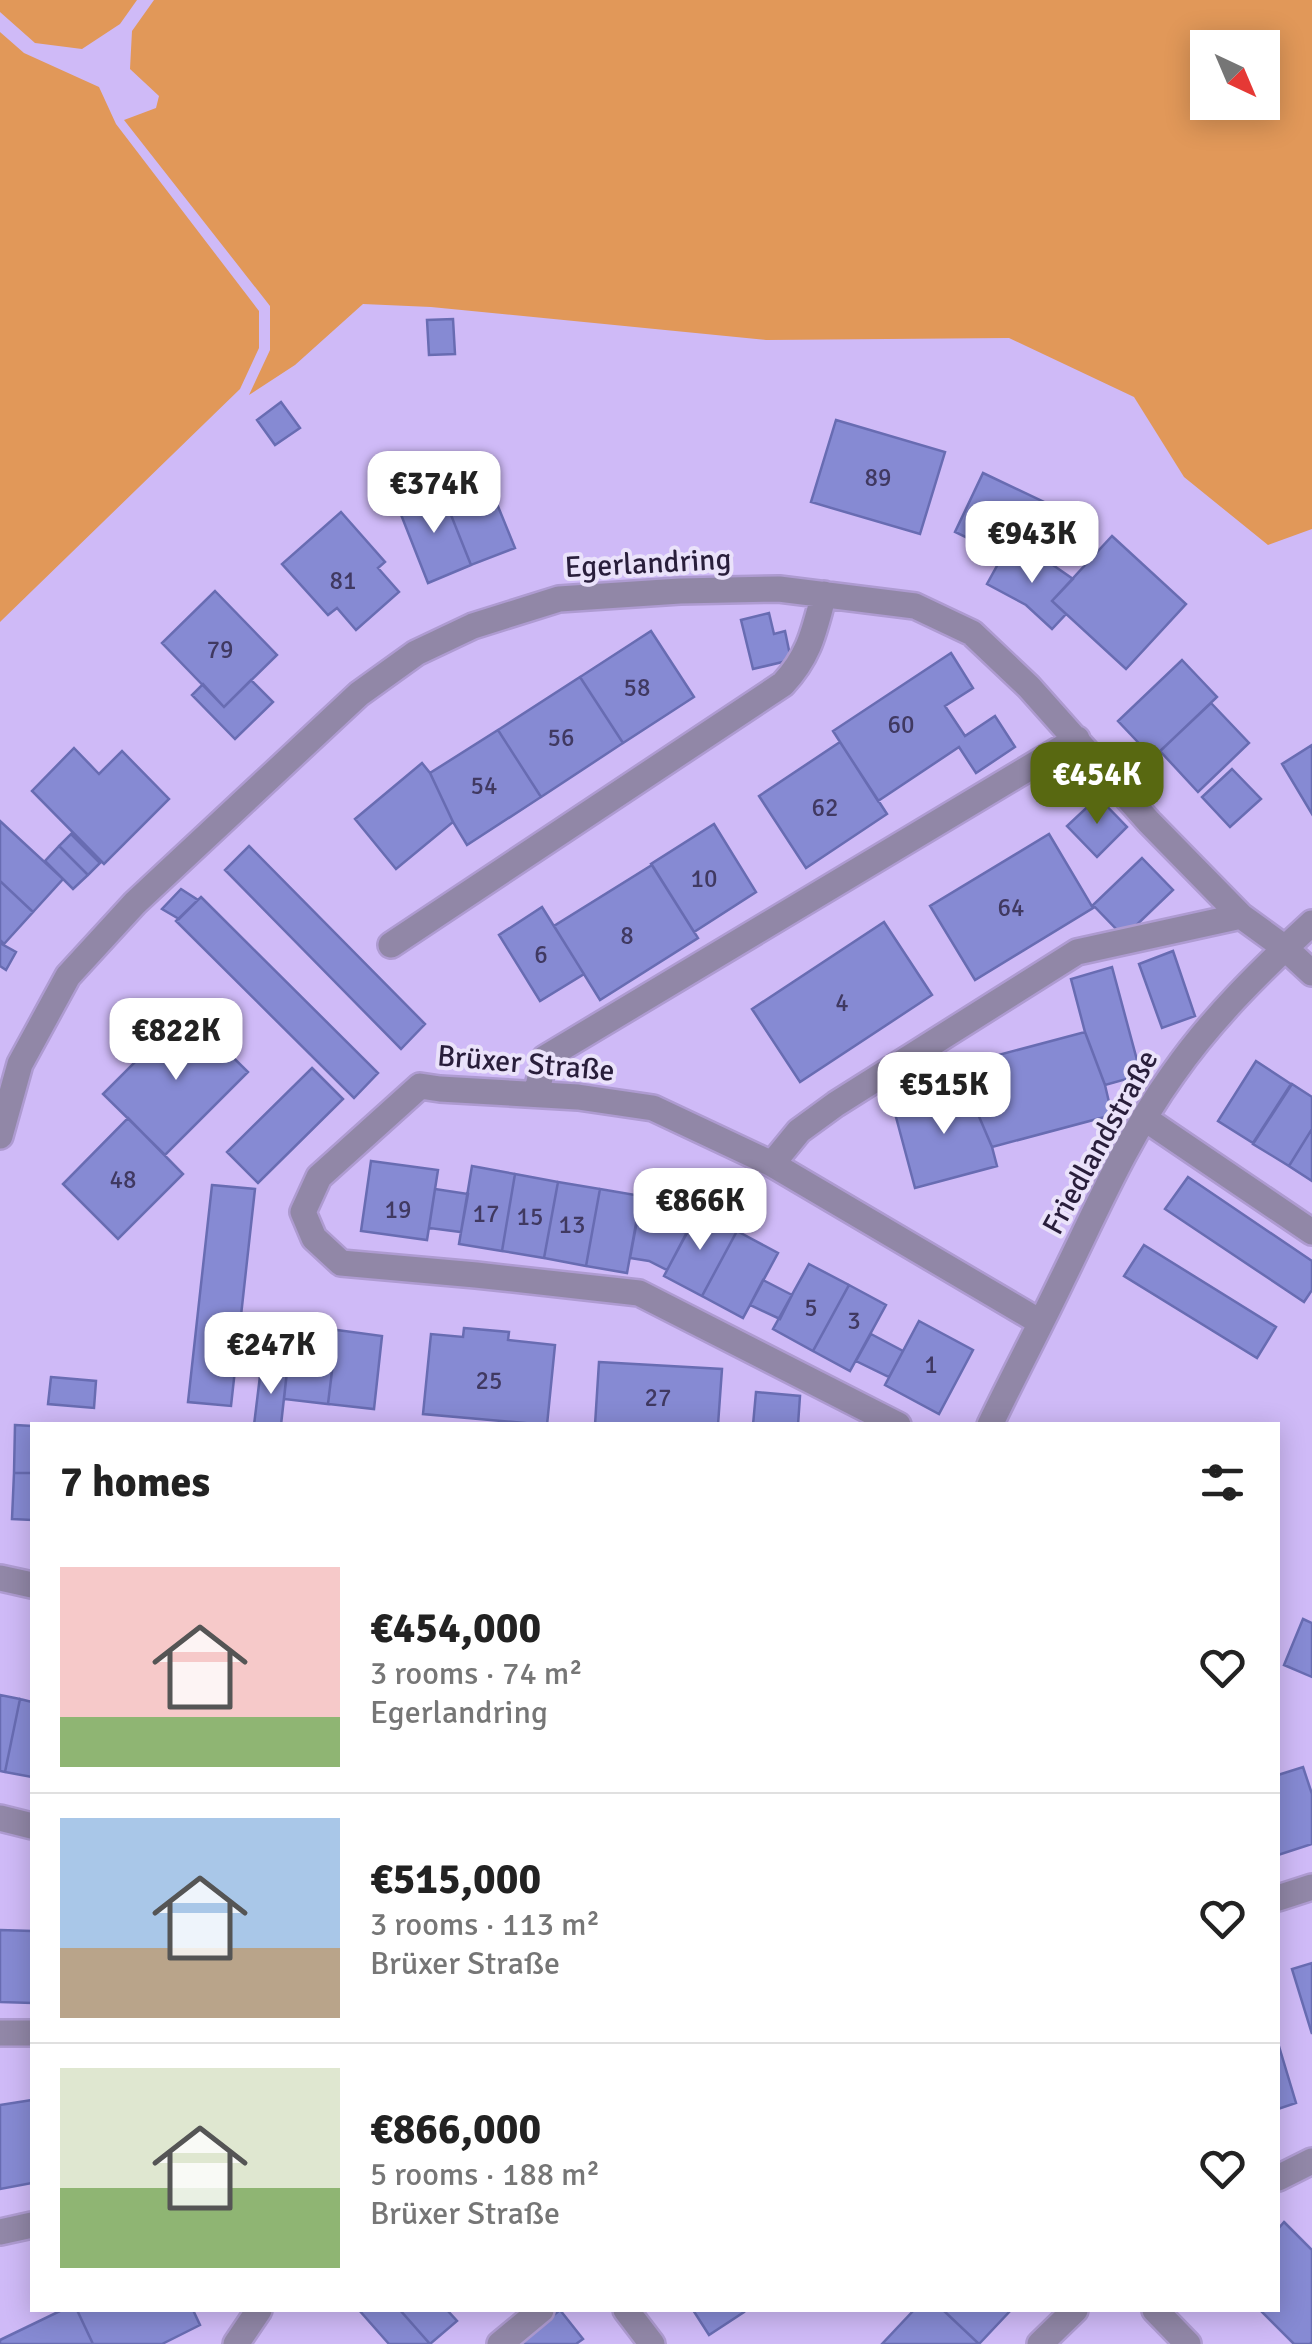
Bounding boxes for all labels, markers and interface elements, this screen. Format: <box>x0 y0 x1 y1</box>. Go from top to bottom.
north arrow <box>1190 30 1280 120</box>
map controls <box>1190 30 1280 120</box>
pin: €374K <box>364 451 504 536</box>
house number: 89 <box>864 462 892 493</box>
text: €374K <box>390 464 478 503</box>
pin: €943K <box>962 501 1102 586</box>
text: €943K <box>988 514 1076 553</box>
street label: Egerlandring <box>564 541 732 586</box>
house number: 81 <box>329 565 357 596</box>
house number: 79 <box>206 634 234 665</box>
house number: 58 <box>623 672 651 703</box>
house number: 60 <box>887 709 915 740</box>
house number: 56 <box>547 722 575 753</box>
pin: €454K <box>1027 742 1167 827</box>
text: €454K <box>1053 755 1141 794</box>
house number: 54 <box>470 770 498 801</box>
house number: 62 <box>811 792 839 823</box>
house number: 10 <box>690 863 718 894</box>
house number: 64 <box>997 892 1025 923</box>
house number: 8 <box>620 920 634 951</box>
house number: 6 <box>534 939 548 970</box>
house number: 4 <box>835 987 849 1018</box>
pin: €822K <box>106 998 246 1083</box>
text: €822K <box>132 1011 220 1050</box>
street label: Brüxer Straße <box>436 1037 616 1090</box>
street label: Friedlandstraße <box>1034 1043 1166 1241</box>
pin: €515K <box>874 1052 1014 1137</box>
text: €515K <box>900 1065 988 1104</box>
house number: 48 <box>109 1164 137 1195</box>
pin: €866K <box>630 1168 770 1253</box>
text: €866K <box>656 1181 744 1220</box>
house number: 19 <box>384 1194 412 1225</box>
house number: 17 <box>472 1198 500 1229</box>
house number: 15 <box>516 1201 544 1232</box>
house number: 13 <box>558 1209 586 1240</box>
house number: 5 <box>804 1292 818 1323</box>
house number: 3 <box>847 1305 861 1336</box>
pin: €247K <box>201 1312 341 1397</box>
text: €247K <box>227 1325 315 1364</box>
house number: 1 <box>924 1349 938 1380</box>
house number: 25 <box>475 1365 503 1396</box>
house number: 27 <box>644 1382 672 1413</box>
icon: filters <box>1195 1455 1250 1510</box>
text: 7 homes <box>60 1457 210 1508</box>
text: €454,000 <box>370 1603 541 1654</box>
icon: home <box>140 1607 260 1727</box>
icon: heart <box>1195 1640 1250 1695</box>
text: 3 rooms · 74 m² <box>370 1654 583 1693</box>
text: Egerlandring <box>370 1693 548 1732</box>
text: €515,000 <box>370 1854 541 1905</box>
icon: home <box>140 1858 260 1978</box>
icon: heart <box>1195 1891 1250 1946</box>
text: 3 rooms · 113 m² <box>370 1905 600 1944</box>
text: Brüxer Straße <box>370 1944 560 1983</box>
text: €866,000 <box>370 2104 541 2155</box>
icon: home <box>140 2108 260 2228</box>
icon: heart <box>1195 2141 1250 2196</box>
text: 5 rooms · 188 m² <box>370 2155 600 2194</box>
text: Brüxer Straße <box>370 2194 560 2233</box>

